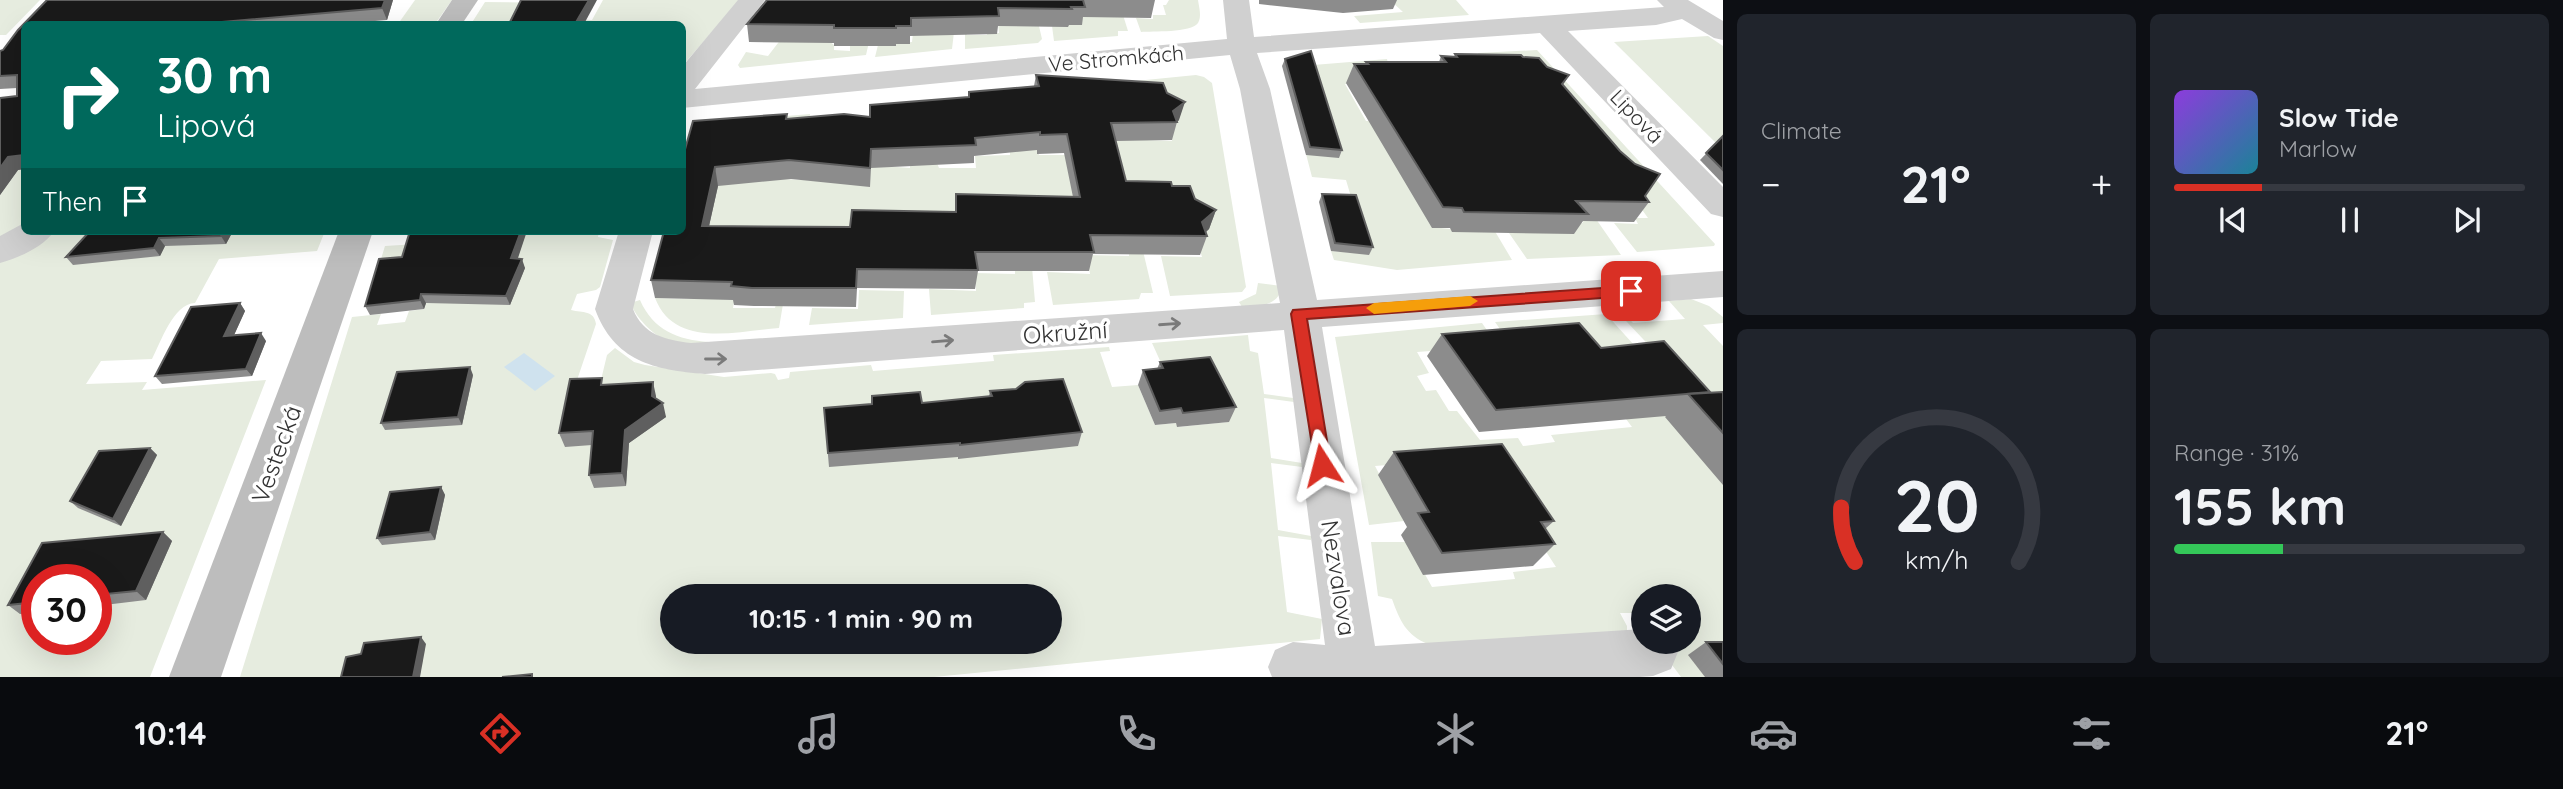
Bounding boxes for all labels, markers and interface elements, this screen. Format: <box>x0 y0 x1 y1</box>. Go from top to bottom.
street label: Ve Stromkách <box>1047 39 1185 77</box>
text: 30 m <box>157 44 272 105</box>
icon: right <box>42 49 133 140</box>
street label: Lipová <box>1605 84 1669 148</box>
text: Slow Tide <box>2279 101 2399 134</box>
text: Lipová <box>157 105 256 145</box>
text: Climate <box>1761 116 1842 145</box>
text: Marlow <box>2279 134 2357 163</box>
text: 21° <box>1901 151 1971 216</box>
text: − <box>1761 160 1781 208</box>
text: + <box>2091 160 2112 208</box>
icon: arrive <box>116 182 154 220</box>
text: Then <box>42 185 102 218</box>
icon: previous <box>2214 201 2252 239</box>
icon: pause <box>2331 201 2369 239</box>
icon: next <box>2448 201 2486 239</box>
pin <box>1601 261 1661 321</box>
icon: arrive <box>1612 272 1650 310</box>
street label: Okružní <box>1022 314 1109 350</box>
one-way arrow <box>1158 317 1180 330</box>
one-way arrow <box>931 334 954 347</box>
one-way arrow <box>704 352 727 366</box>
street label: Vestecká <box>245 401 307 507</box>
position arrow <box>1285 428 1359 502</box>
text: Range · 31% <box>2174 438 2299 467</box>
text: 20 <box>1893 459 1980 550</box>
text: 155 km <box>2174 473 2346 538</box>
street label: Nezvalova <box>1315 518 1363 638</box>
text: km/h <box>1905 544 1968 575</box>
speed limit sign: 30 <box>21 564 112 655</box>
map controls <box>1631 584 1701 654</box>
button: layers <box>1631 584 1701 654</box>
text: 10:15 · 1 min · 90 m <box>749 602 973 635</box>
icon: directions <box>476 709 525 758</box>
icon: music <box>794 709 843 758</box>
icon: phone <box>1112 709 1161 758</box>
icon: climate <box>1431 709 1480 758</box>
icon: car <box>1749 709 1798 758</box>
icon: filters <box>2067 709 2116 758</box>
text: 10:14 <box>135 713 207 753</box>
text: 21° <box>2385 713 2428 753</box>

